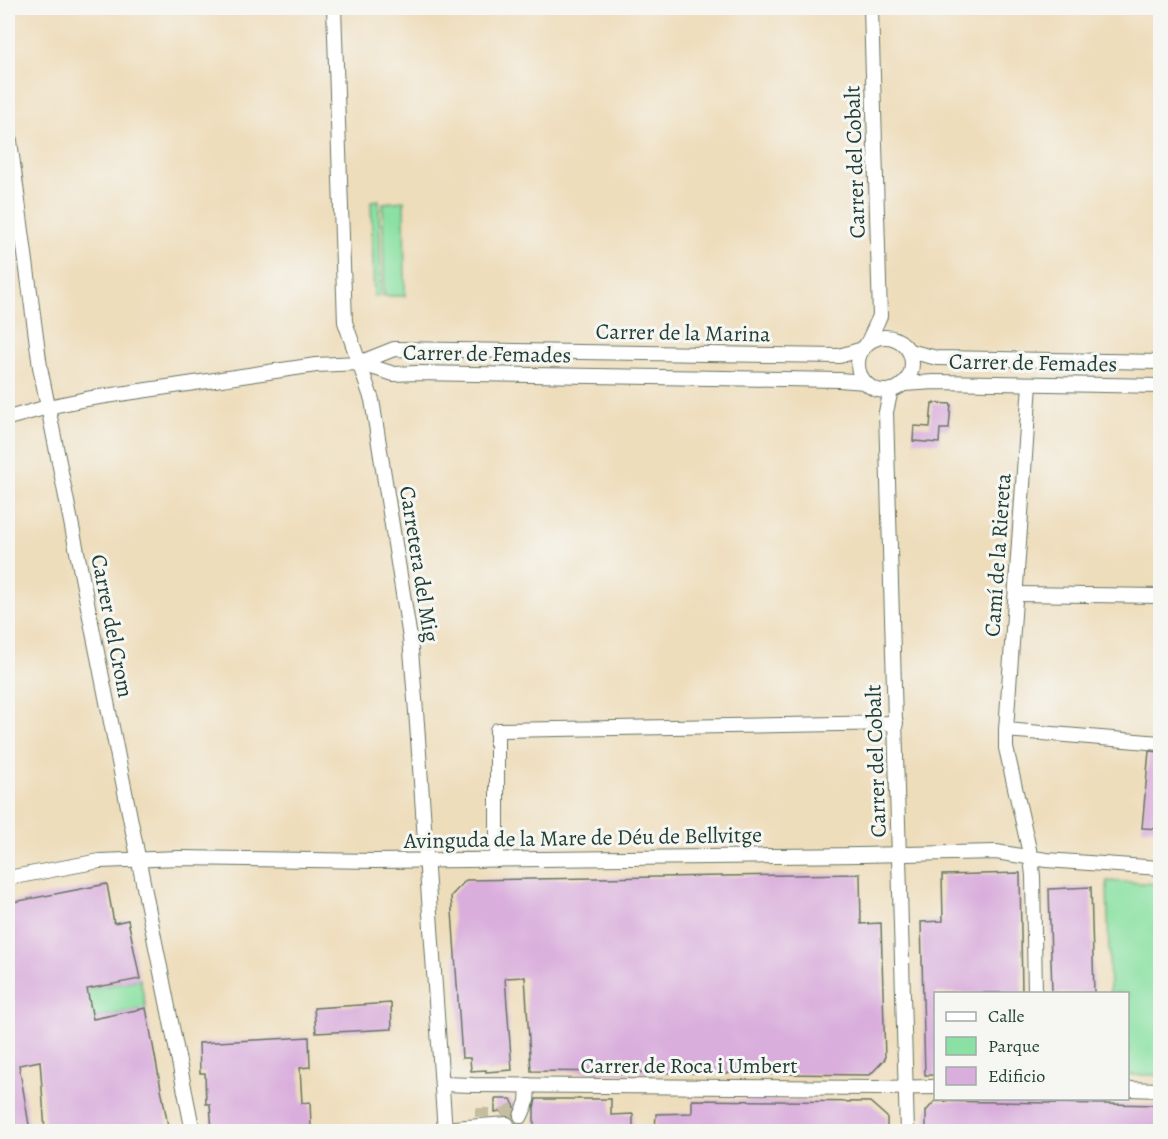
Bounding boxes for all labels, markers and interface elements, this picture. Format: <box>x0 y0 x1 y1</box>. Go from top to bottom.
street label: Carrer del Cobalt <box>837 85 873 239</box>
street label: Carrer de la Marina <box>595 316 771 350</box>
street label: Carrer de Femades <box>402 338 572 370</box>
street label: Carrer de Femades <box>948 347 1118 379</box>
street label: Camí de la Riereta <box>977 472 1019 638</box>
street label: Carretera del Mig <box>392 484 446 644</box>
street label: Carrer del Crom <box>83 552 141 700</box>
street label: Carrer del Cobalt <box>858 684 894 838</box>
street label: Avinguda de la Mare de Déu de Bellvitge <box>403 820 762 856</box>
legend <box>934 992 1129 1100</box>
text: Calle <box>988 1004 1025 1028</box>
text: Parque <box>988 1034 1040 1058</box>
street label: Carrer de Roca i Umbert <box>581 1051 797 1081</box>
text: Edificio <box>988 1064 1045 1088</box>

